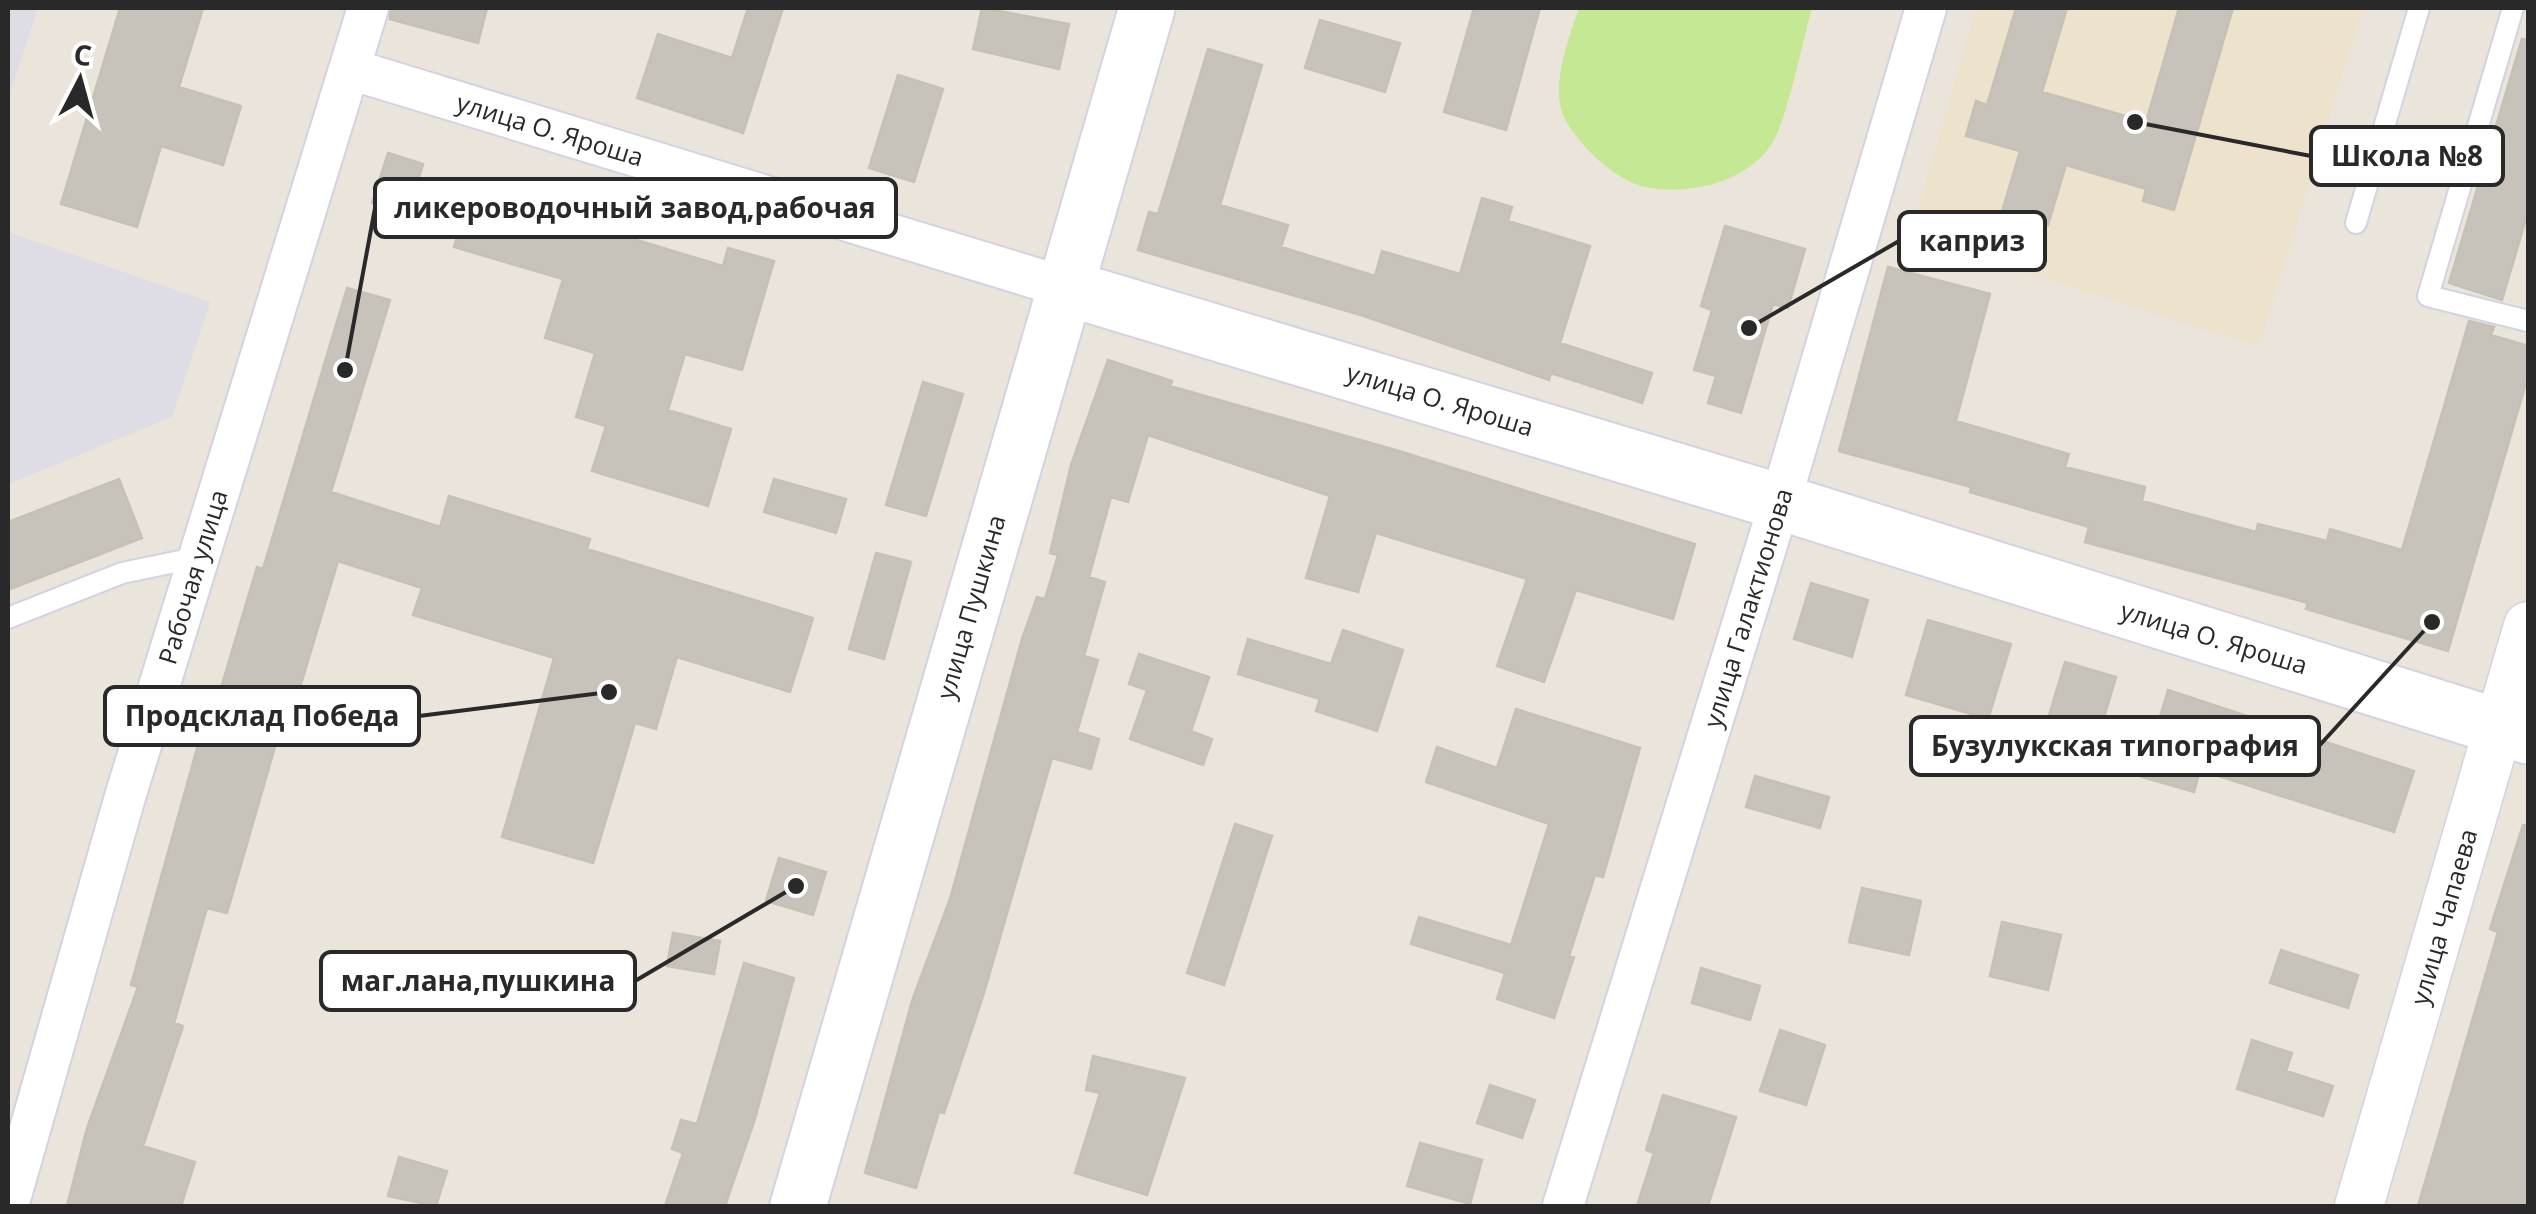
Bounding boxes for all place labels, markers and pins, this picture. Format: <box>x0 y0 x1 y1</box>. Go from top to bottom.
callout: Школа №8 <box>2311 127 2503 185</box>
callout: ликероводочный завод,рабочая <box>375 179 896 237</box>
callout: каприз <box>1899 212 2045 270</box>
callout: Продсклад Победа <box>105 687 419 745</box>
callout: Бузулукская типография <box>1911 717 2319 775</box>
callout: маг.лана,пушкина <box>321 952 635 1010</box>

